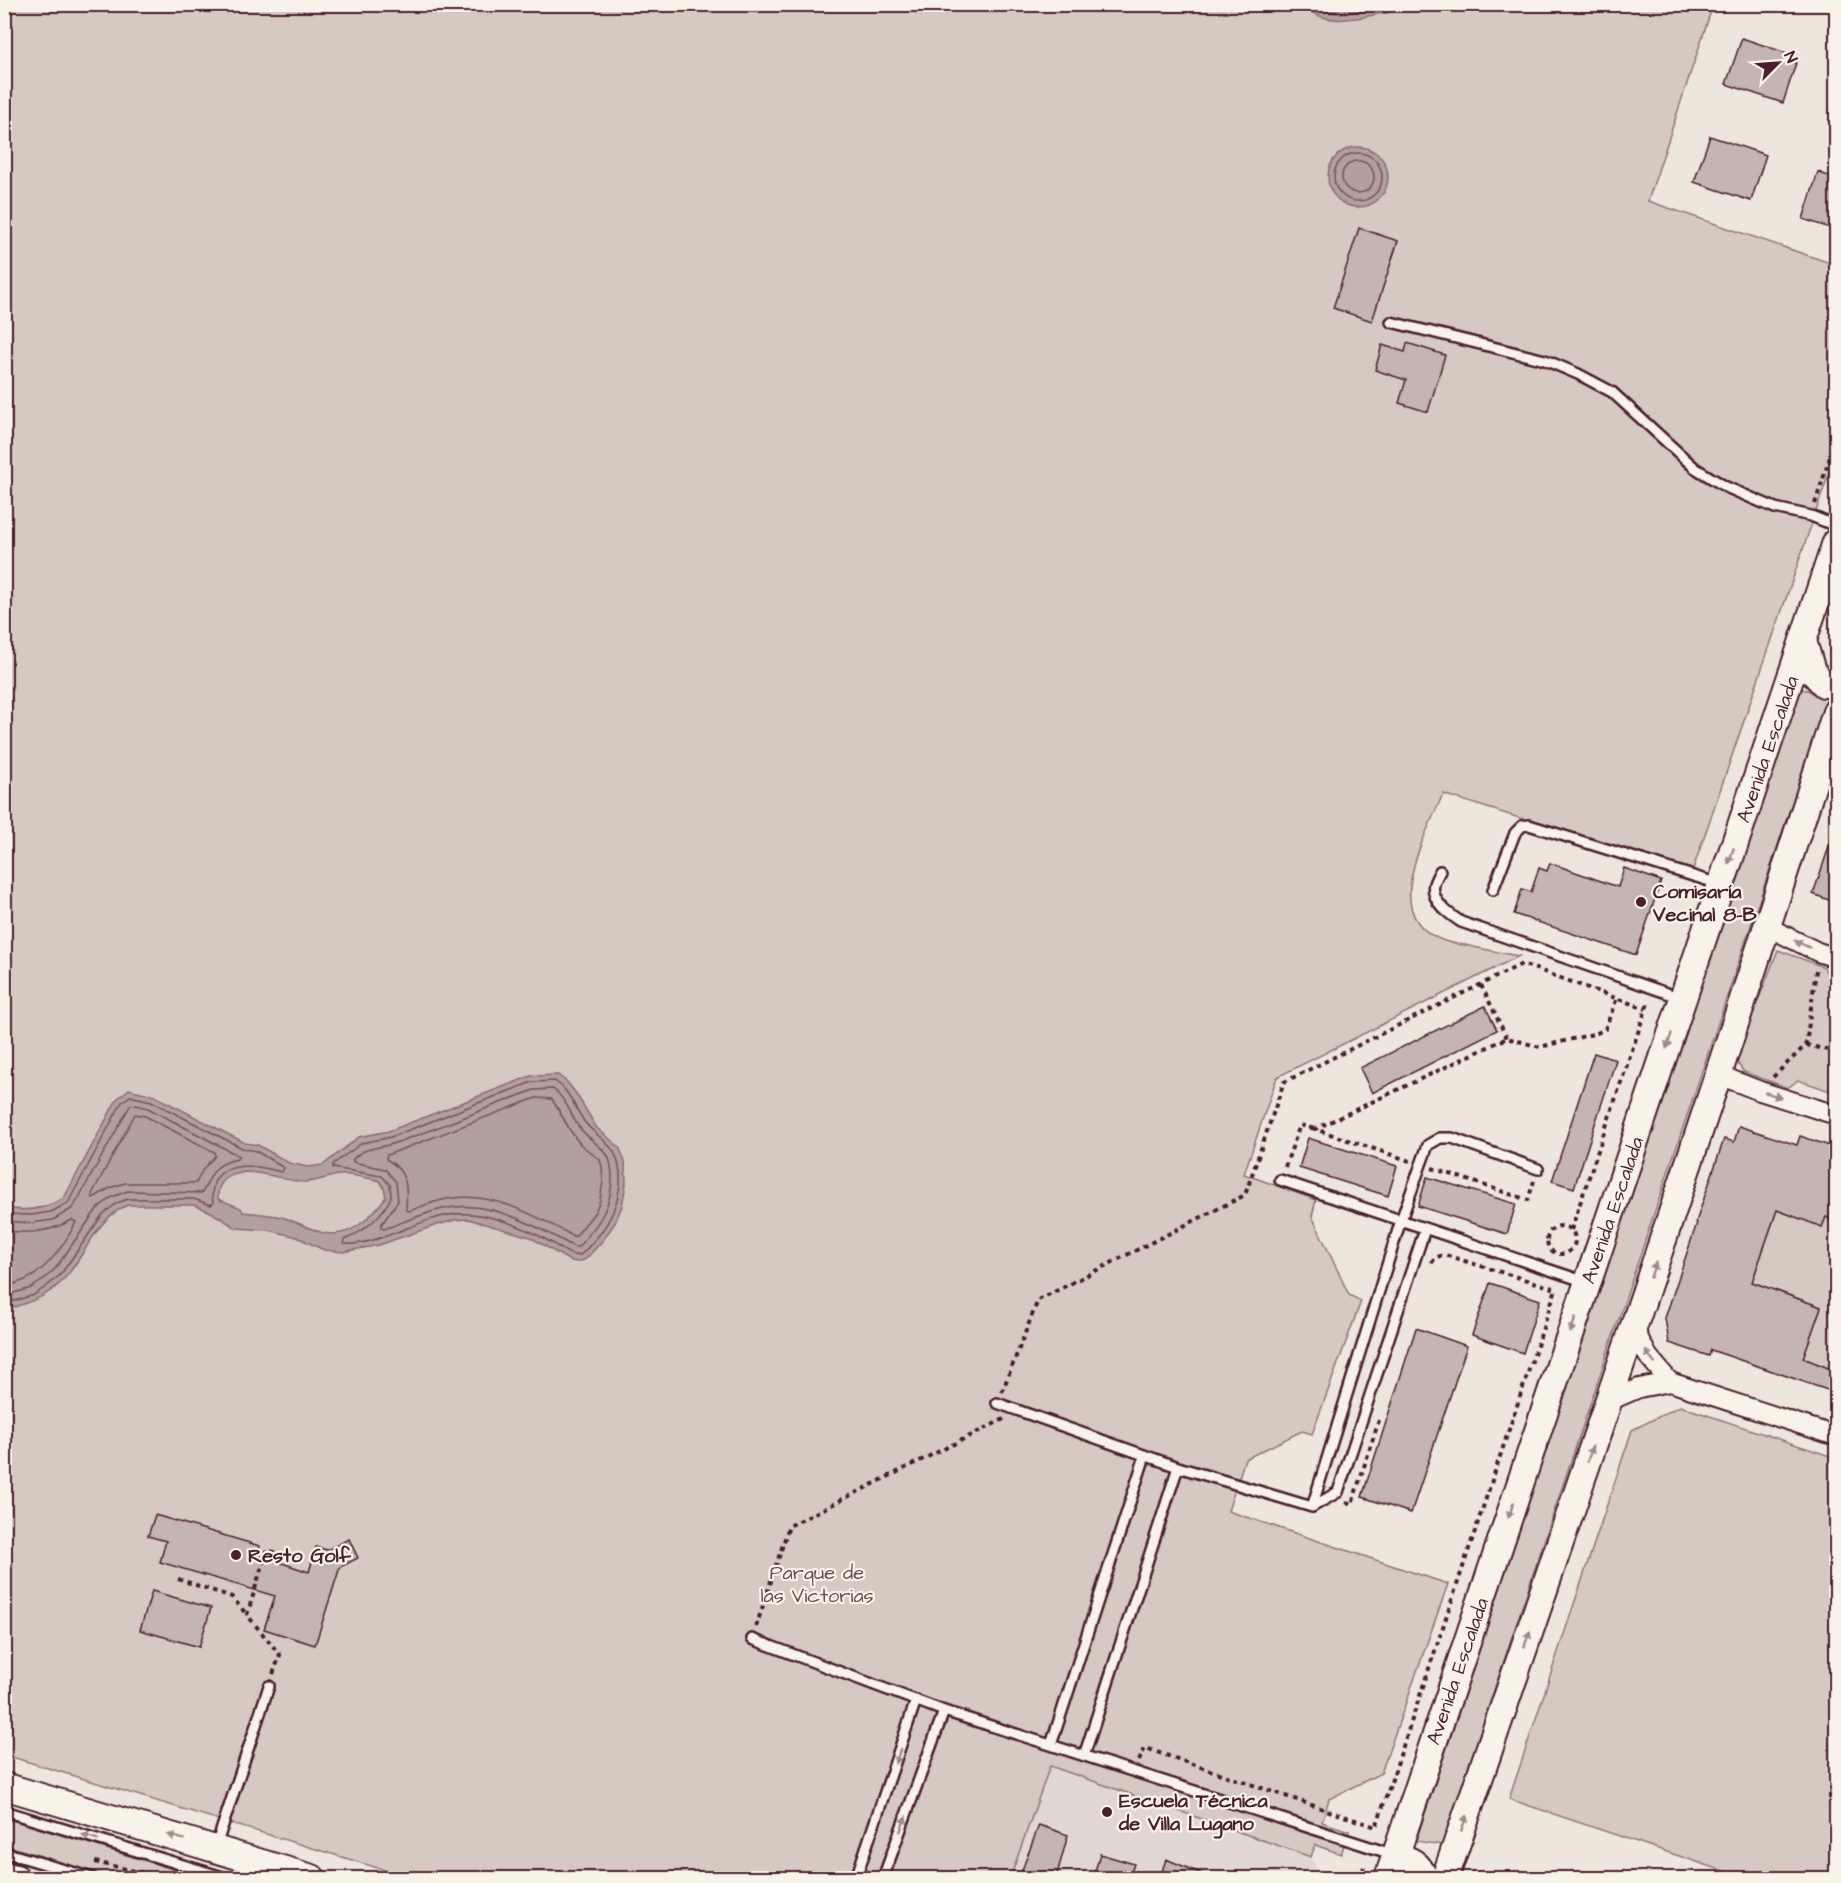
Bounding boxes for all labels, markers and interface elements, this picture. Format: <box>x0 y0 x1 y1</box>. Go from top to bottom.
north arrow <box>1748 33 1808 93</box>
text: N <box>1779 48 1803 66</box>
street label: Avenida Escalada <box>1730 672 1806 827</box>
one-way arrow <box>1725 847 1735 865</box>
place label: Comisaría Vecinal 8-B <box>1652 878 1758 929</box>
marker: Comisaría Vecinal 8-B <box>1634 895 1648 909</box>
one-way arrow <box>1793 939 1810 949</box>
one-way arrow <box>1663 1032 1673 1050</box>
one-way arrow <box>1764 1091 1782 1100</box>
street label: Avenida Escalada <box>1575 1133 1651 1288</box>
one-way arrow <box>1649 1261 1659 1279</box>
one-way arrow <box>1568 1316 1578 1334</box>
one-way arrow <box>1644 1349 1656 1365</box>
one-way arrow <box>1586 1445 1596 1463</box>
one-way arrow <box>1506 1501 1516 1519</box>
place label: Resto Golf <box>248 1542 352 1570</box>
marker: Resto Golf <box>229 1548 243 1562</box>
park label: Parque de las Victorias <box>760 1559 874 1610</box>
street label: Avenida Escalada <box>1420 1594 1496 1749</box>
one-way arrow <box>1523 1630 1532 1648</box>
one-way arrow <box>892 1747 902 1765</box>
place label: Escuela Técnica de Villa Lugano <box>1118 1787 1268 1839</box>
marker: Escuela Técnica de Villa Lugano <box>1100 1805 1114 1819</box>
one-way arrow <box>899 1814 909 1832</box>
one-way arrow <box>1459 1814 1469 1832</box>
one-way arrow <box>81 1832 99 1841</box>
one-way arrow <box>167 1832 185 1841</box>

